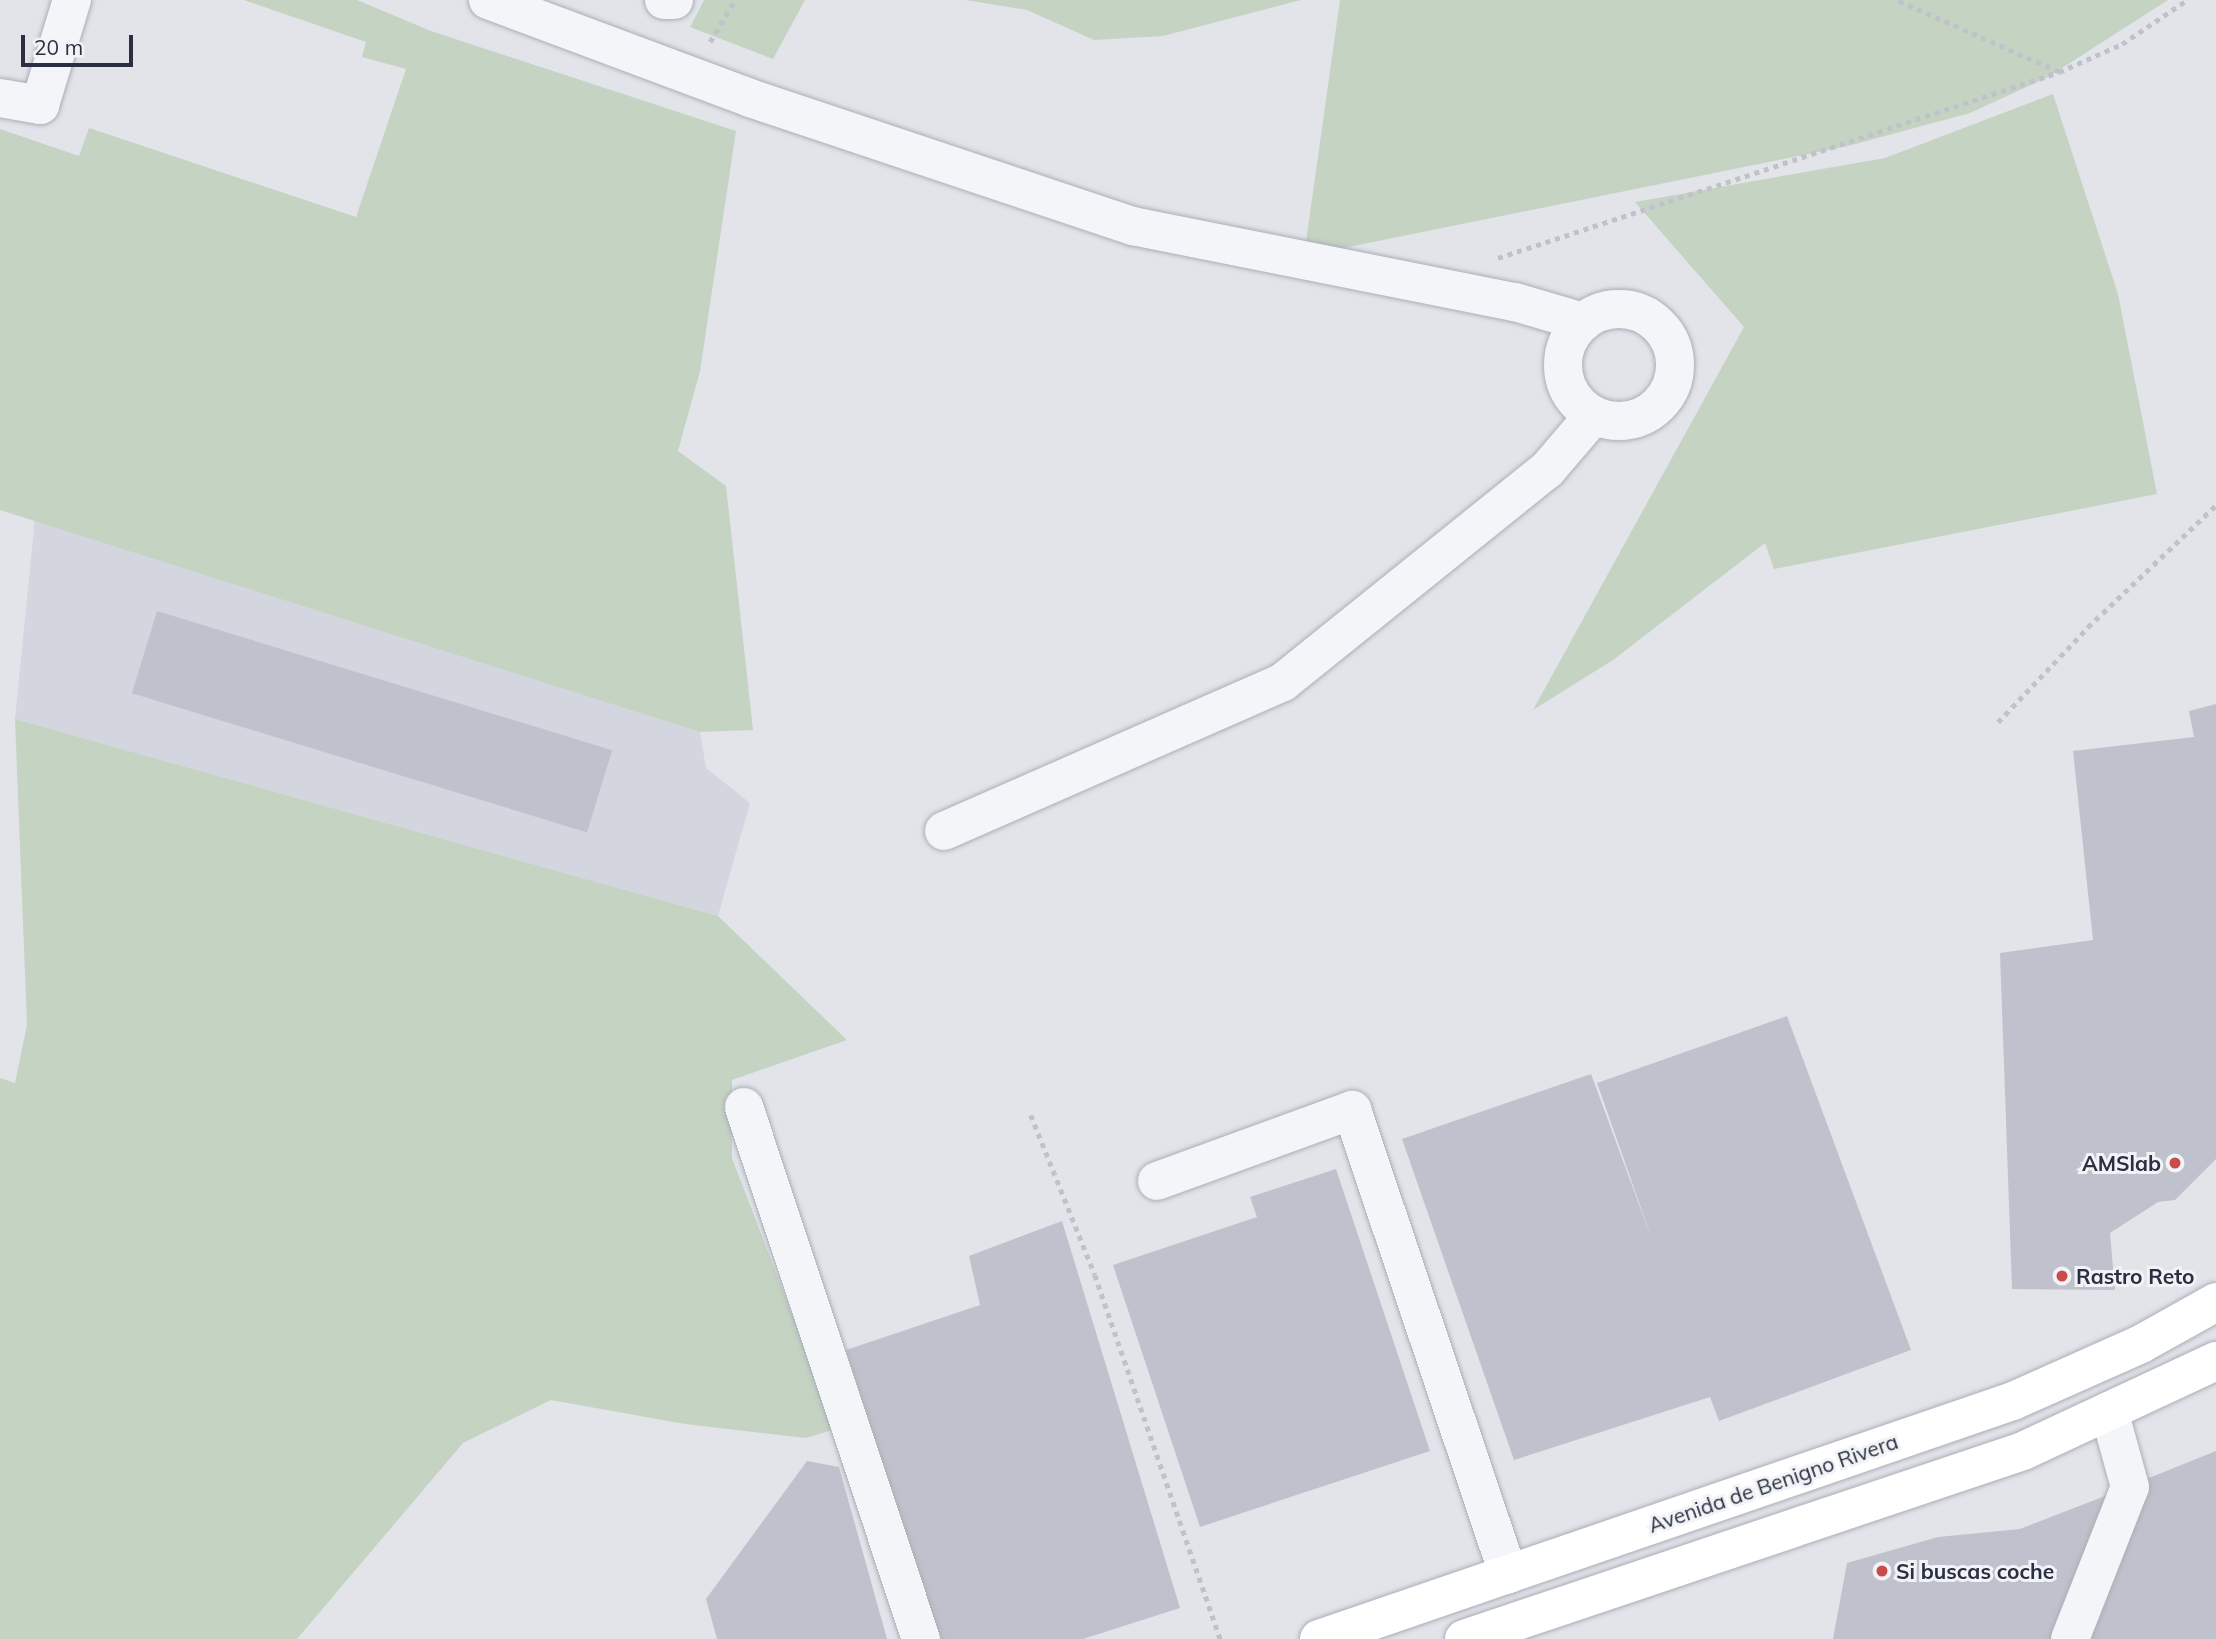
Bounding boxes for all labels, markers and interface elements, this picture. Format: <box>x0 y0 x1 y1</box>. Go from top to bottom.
scale bar <box>24 21 136 65</box>
text: 20 m <box>34 34 83 60</box>
place label: AMSlab <box>2082 1150 2161 1176</box>
marker: AMSlab <box>2167 1155 2183 1171</box>
place label: Rastro Reto <box>2076 1263 2195 1289</box>
marker: Rastro Reto <box>2054 1268 2070 1284</box>
street label: Avenida de Benigno Rivera <box>1645 1428 1901 1538</box>
place label: Si buscas coche <box>1896 1558 2054 1584</box>
marker: Si buscas coche <box>1874 1563 1890 1579</box>

